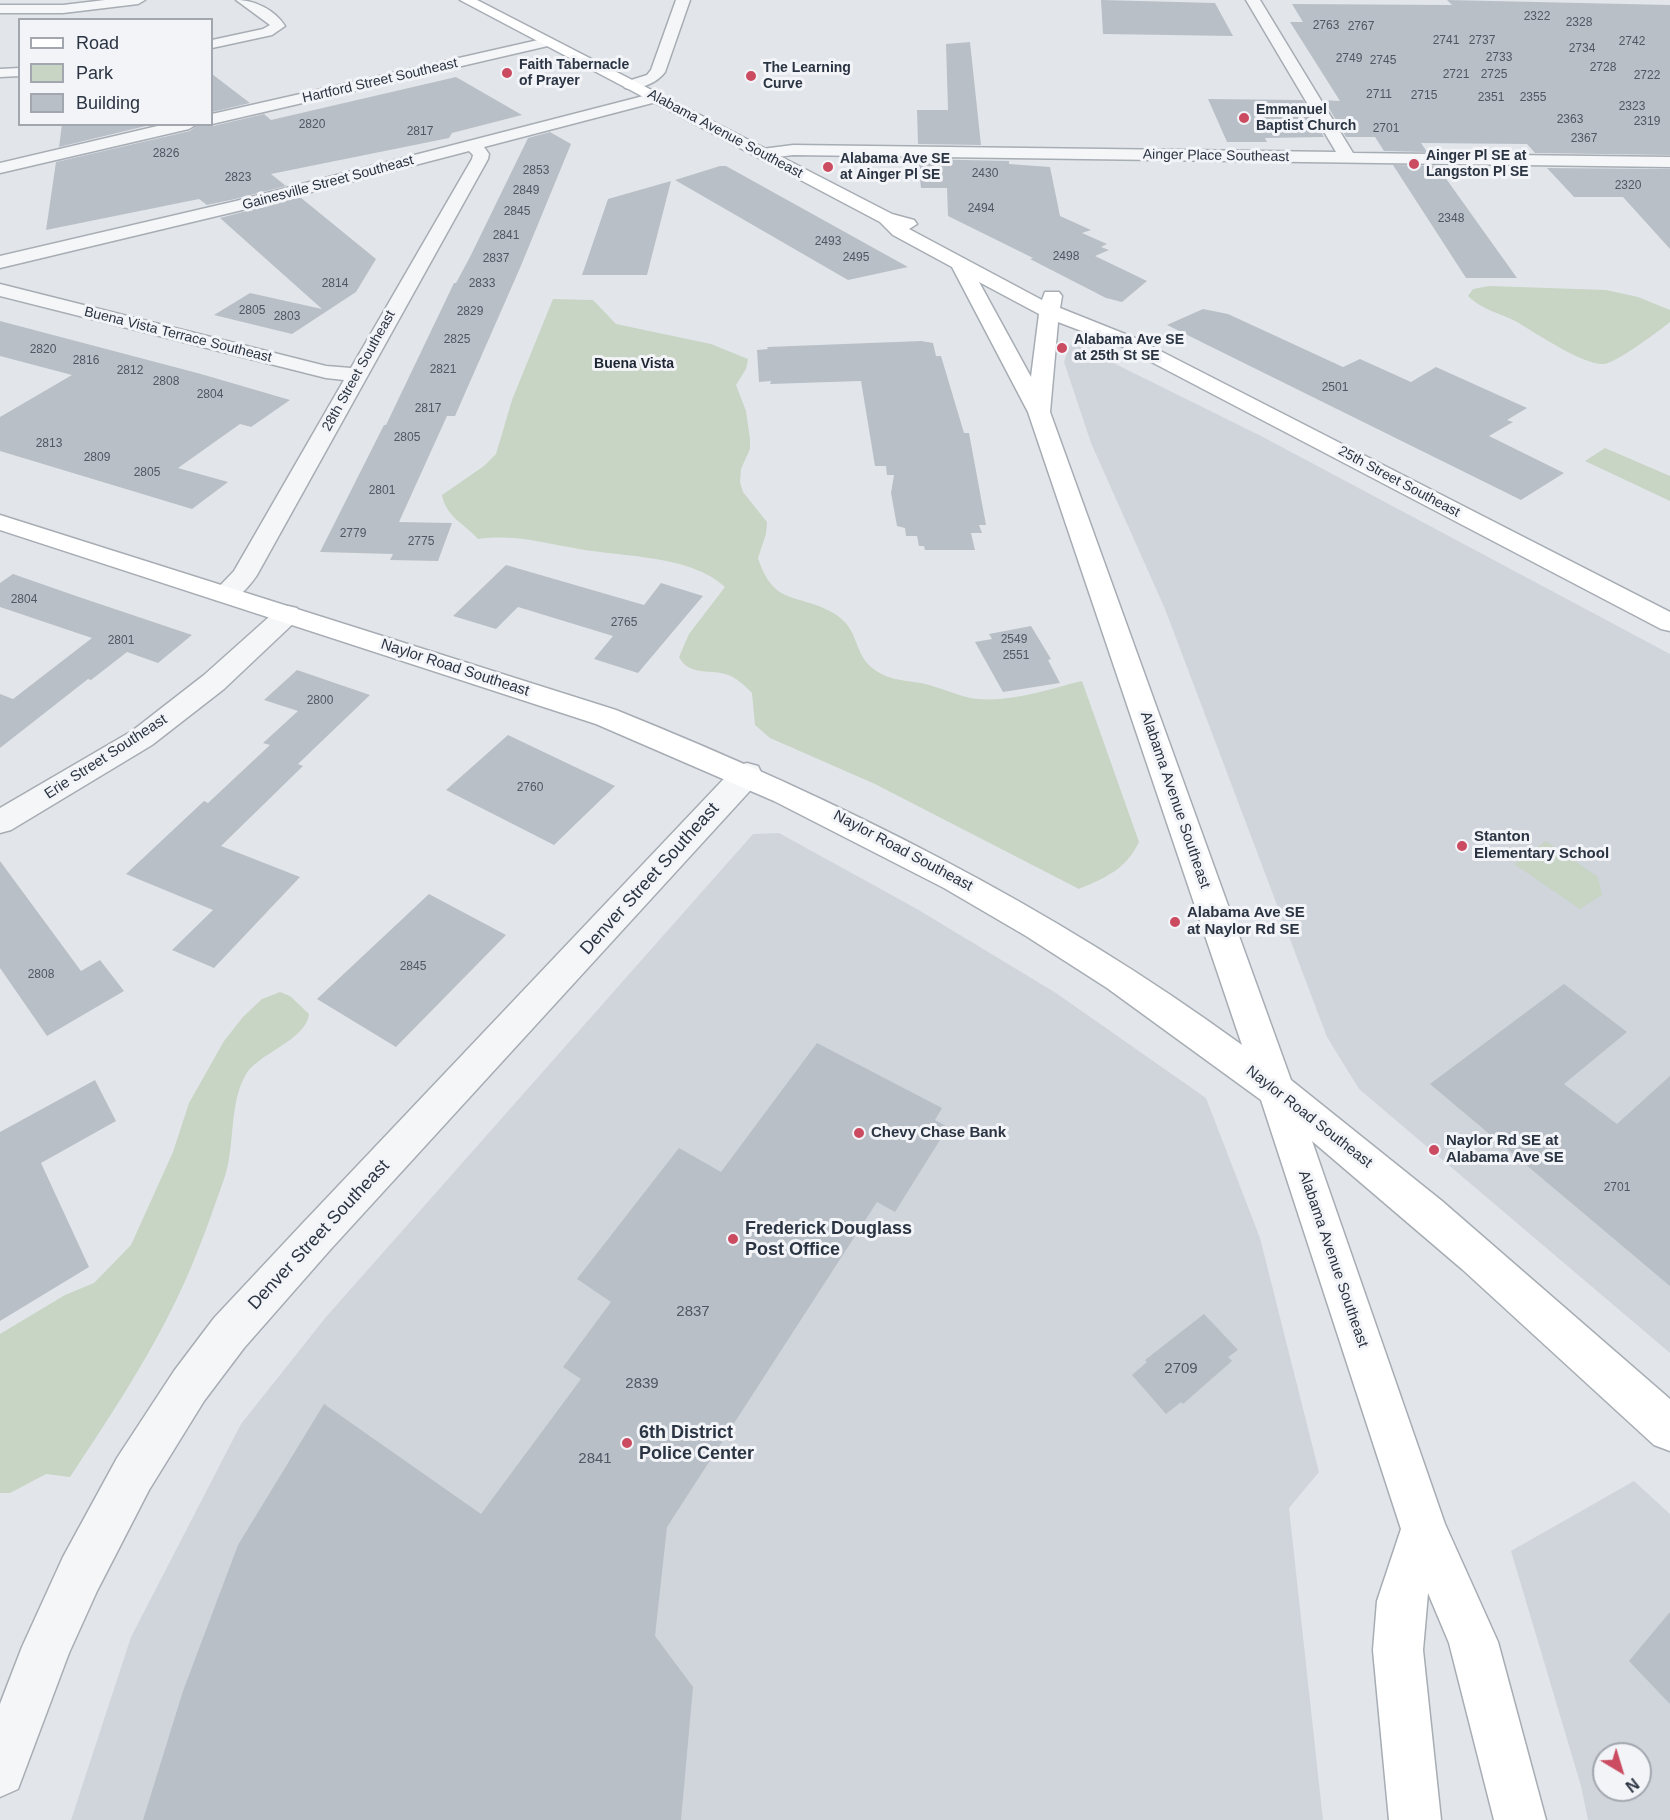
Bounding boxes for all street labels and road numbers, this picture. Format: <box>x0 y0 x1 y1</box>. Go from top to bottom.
street label: Hartford Street Southeast <box>301 55 459 107</box>
street label: Alabama Avenue Southeast <box>645 86 805 182</box>
street label: Ainger Place Southeast <box>1143 146 1289 166</box>
street label: Gainesville Street Southeast <box>241 152 415 214</box>
street label: Buena Vista Terrace Southeast <box>82 304 274 366</box>
street label: 28th Street Southeast <box>319 308 399 434</box>
street label: 25th Street Southeast <box>1335 443 1463 521</box>
street label: Naylor Road Southeast <box>378 635 532 701</box>
street label: Alabama Avenue Southeast <box>1136 709 1214 891</box>
street label: Erie Street Southeast <box>41 711 171 803</box>
street label: Denver Street Southeast <box>576 799 724 959</box>
street label: Naylor Road Southeast <box>830 807 976 895</box>
street label: Naylor Road Southeast <box>1242 1062 1376 1172</box>
street label: Denver Street Southeast <box>244 1156 394 1314</box>
street label: Alabama Avenue Southeast <box>1294 1168 1372 1350</box>

